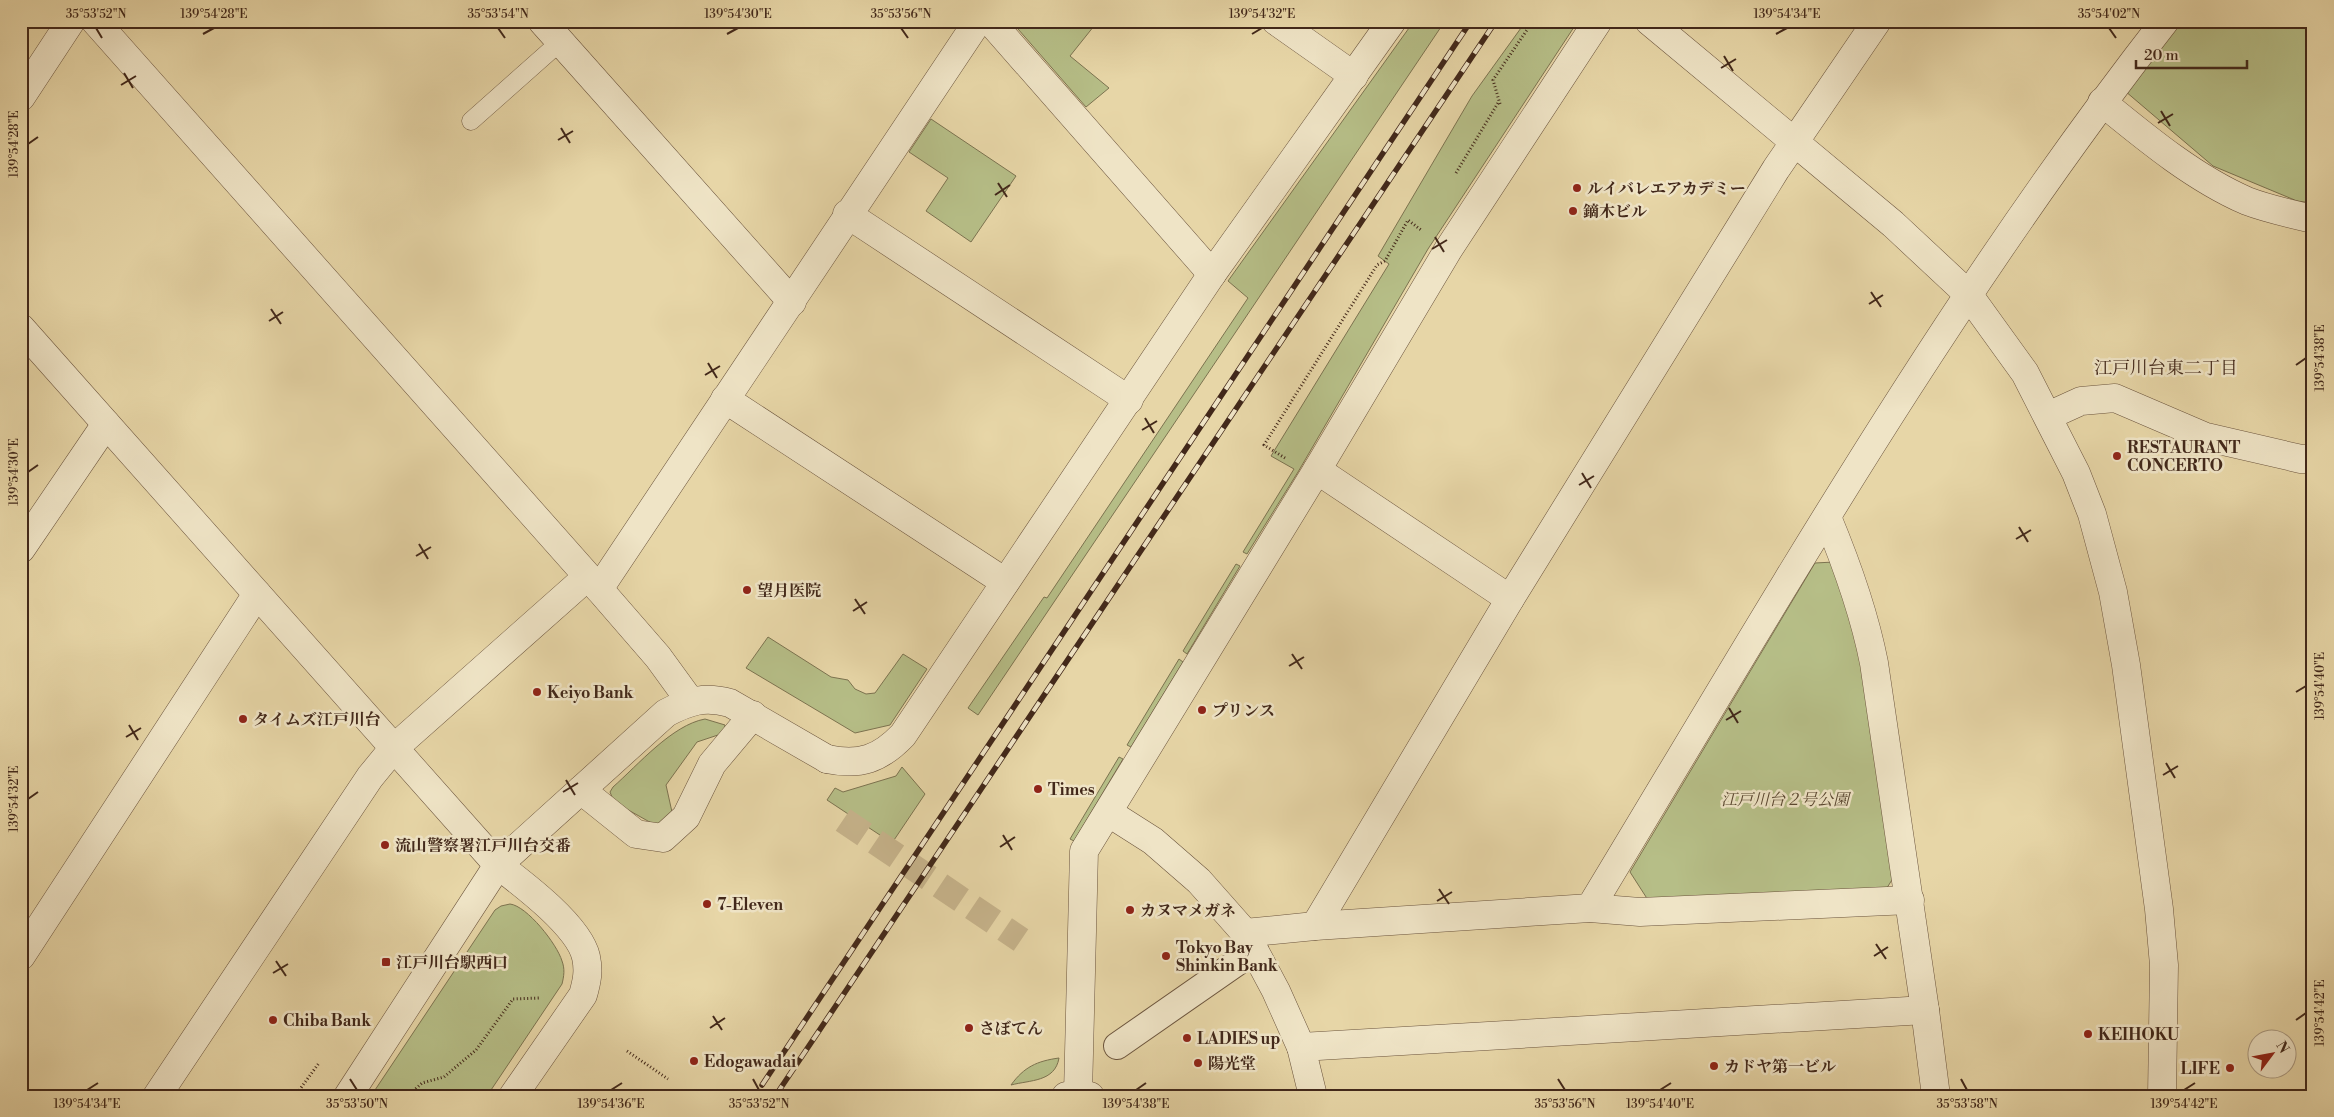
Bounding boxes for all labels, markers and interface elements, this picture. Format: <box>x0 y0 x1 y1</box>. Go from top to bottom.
text: 35°53'52"N <box>66 7 126 22</box>
text: 139°54'28"E <box>180 7 248 22</box>
text: 35°53'54"N <box>467 7 529 22</box>
text: 139°54'30"E <box>704 7 772 22</box>
text: 35°53'56"N <box>870 7 932 22</box>
text: 139°54'32"E <box>1229 7 1295 22</box>
text: 139°54'34"E <box>1753 7 1821 22</box>
text: 35°54'02"N <box>2078 7 2140 22</box>
scale bar <box>2136 38 2248 70</box>
text: 20 m <box>2144 46 2179 65</box>
text: 139°54'28"E <box>7 110 22 178</box>
place label: ルイバレエアカデミー <box>1587 179 1746 199</box>
marker: ルイバレエアカデミー <box>1571 182 1583 194</box>
place label: 鏑木ビル <box>1583 202 1647 222</box>
marker: 鏑木ビル <box>1567 205 1579 217</box>
text: 139°54'38"E <box>2313 324 2328 392</box>
district label: 江戸川台東二丁目 <box>2094 357 2238 380</box>
text: 139°54'30"E <box>7 438 22 506</box>
place label: RESTAURANT CONCERTO <box>2127 438 2241 476</box>
marker: RESTAURANT CONCERTO <box>2111 450 2123 462</box>
place label: 望月医院 <box>757 581 821 601</box>
marker: 望月医院 <box>741 584 753 596</box>
text: 139°54'40"E <box>2313 652 2328 720</box>
place label: Keiyo Bank <box>547 683 635 703</box>
marker: Keiyo Bank <box>531 686 543 698</box>
place label: プリンス <box>1212 701 1275 721</box>
marker: プリンス <box>1196 704 1208 716</box>
place label: タイムズ江戸川台 <box>253 710 381 730</box>
marker: タイムズ江戸川台 <box>237 713 249 725</box>
text: 139°54'32"E <box>7 766 22 832</box>
place label: Times <box>1048 780 1095 800</box>
marker: Times <box>1032 783 1044 795</box>
park label: 江戸川台２号公園 <box>1721 790 1852 810</box>
place label: 流山警察署江戸川台交番 <box>395 836 571 856</box>
marker: 流山警察署江戸川台交番 <box>379 839 391 851</box>
place label: 7-Eleven <box>717 895 783 915</box>
marker: 7-Eleven <box>701 898 713 910</box>
place label: カヌマメガネ <box>1140 901 1236 921</box>
marker: カヌマメガネ <box>1124 904 1136 916</box>
place label: Tokyo Bay Shinkin Bank <box>1176 938 1279 976</box>
marker: Tokyo Bay Shinkin Bank <box>1160 950 1172 962</box>
place label: 江戸川台駅西口 <box>396 953 508 973</box>
marker: 江戸川台駅西口 <box>380 956 392 968</box>
text: 139°54'42"E <box>2313 979 2328 1047</box>
place label: Chiba Bank <box>283 1011 372 1031</box>
marker: Chiba Bank <box>267 1014 279 1026</box>
place label: さぼてん <box>979 1019 1043 1039</box>
marker: さぼてん <box>963 1022 975 1034</box>
place label: KEIHOKU <box>2098 1025 2180 1045</box>
marker: KEIHOKU <box>2082 1028 2094 1040</box>
place label: LADIES up <box>1197 1029 1280 1049</box>
north arrow <box>2246 1030 2296 1080</box>
marker: LADIES up <box>1181 1032 1193 1044</box>
text: N <box>2272 1038 2293 1057</box>
place label: Edogawadai <box>704 1052 796 1072</box>
place label: 陽光堂 <box>1208 1054 1256 1074</box>
marker: Edogawadai <box>688 1055 700 1067</box>
marker: 陽光堂 <box>1192 1057 1204 1069</box>
place label: カドヤ第一ビル <box>1724 1057 1836 1077</box>
place label: LIFE <box>2181 1059 2220 1079</box>
marker: カドヤ第一ビル <box>1708 1060 1720 1072</box>
marker: LIFE <box>2224 1062 2236 1074</box>
text: 139°54'34"E <box>53 1097 121 1112</box>
text: 35°53'50"N <box>326 1097 388 1112</box>
text: 139°54'36"E <box>577 1097 645 1112</box>
text: 35°53'52"N <box>729 1097 789 1112</box>
text: 139°54'38"E <box>1102 1097 1170 1112</box>
text: 35°53'56"N <box>1534 1097 1596 1112</box>
text: 139°54'40"E <box>1626 1097 1694 1112</box>
text: 35°53'58"N <box>1936 1097 1998 1112</box>
text: 139°54'42"E <box>2150 1097 2218 1112</box>

